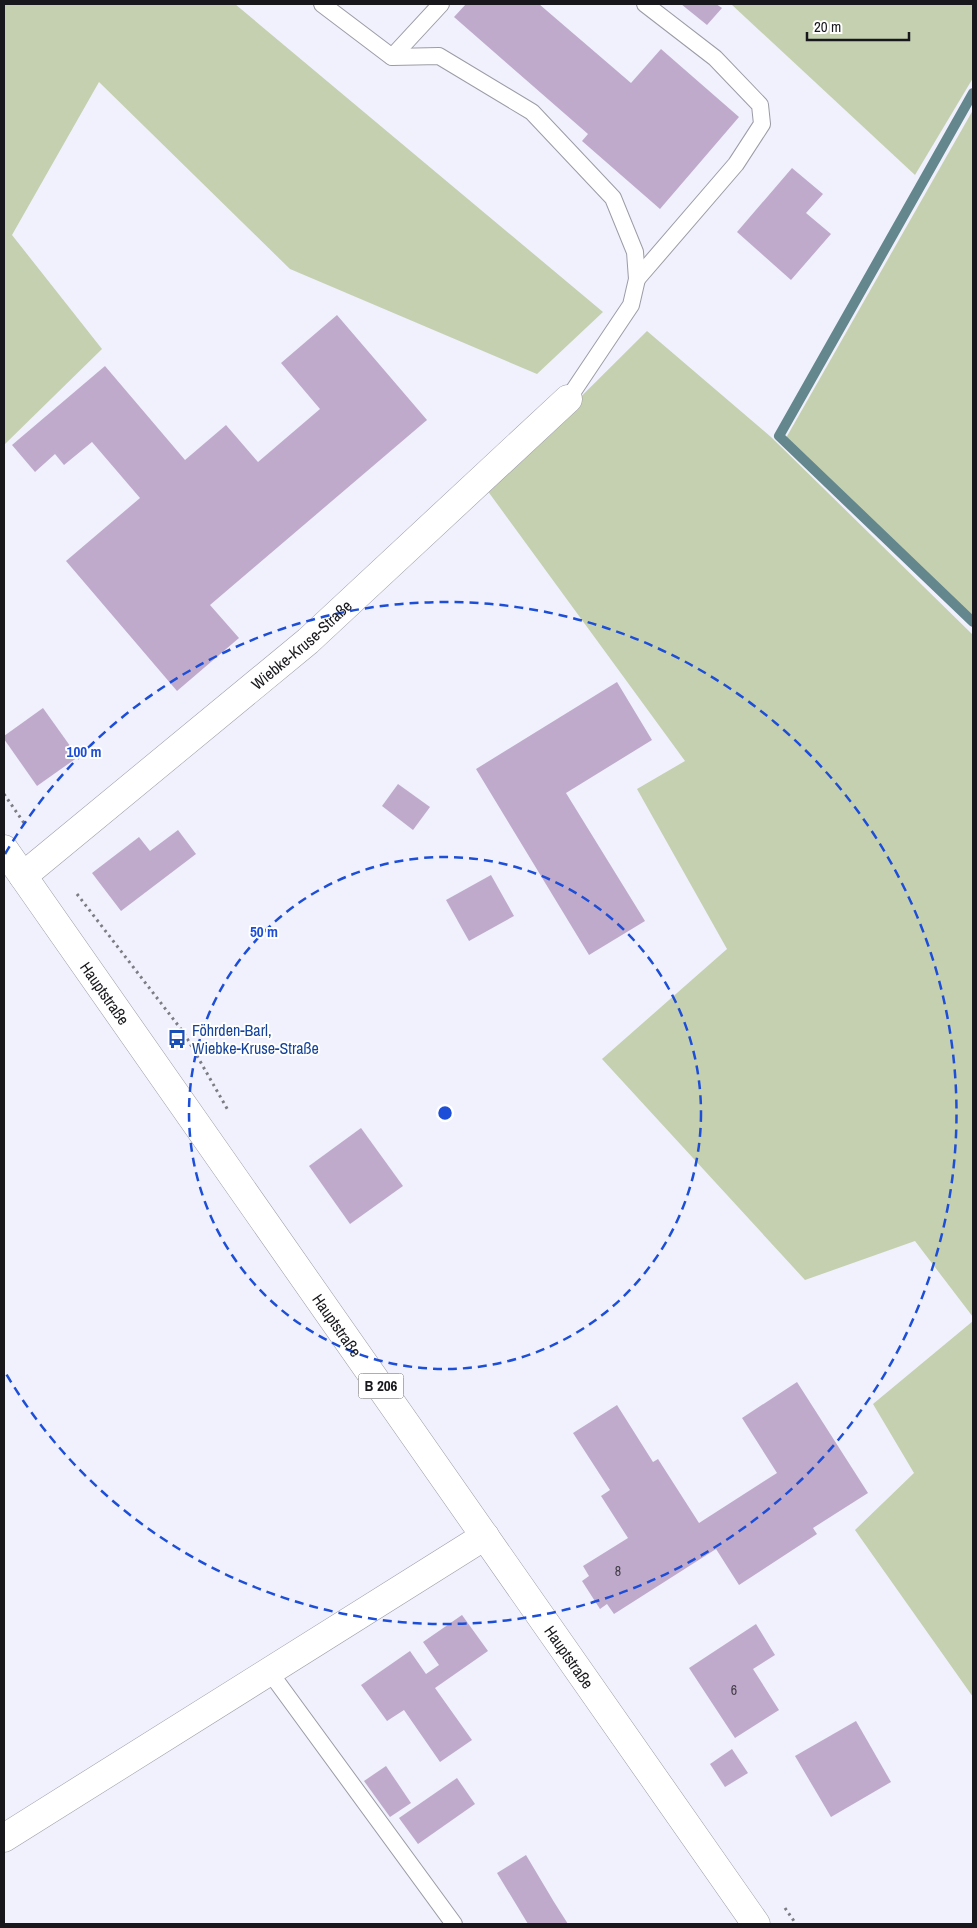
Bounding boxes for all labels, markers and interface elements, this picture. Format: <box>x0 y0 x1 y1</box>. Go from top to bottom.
scale bar <box>807 10 910 42</box>
text: 20 m <box>814 16 841 37</box>
street label: Wiebke-Kruse-Straße <box>246 595 357 695</box>
text: 100 m <box>67 741 101 762</box>
text: 50 m <box>250 921 278 942</box>
street label: Hauptstraße <box>75 957 135 1029</box>
place label: Föhrden-Barl, Wiebke-Kruse-Straße <box>192 1019 319 1059</box>
bus stop icon: Föhrden-Barl, Wiebke-Kruse-Straße <box>166 1028 188 1050</box>
centre of rings <box>436 1104 454 1122</box>
street label: Hauptstraße <box>307 1289 367 1361</box>
road number: B 206 <box>358 1374 404 1398</box>
house number: 8 <box>615 1562 621 1580</box>
street label: Hauptstraße <box>539 1621 599 1693</box>
house number: 6 <box>731 1681 737 1699</box>

